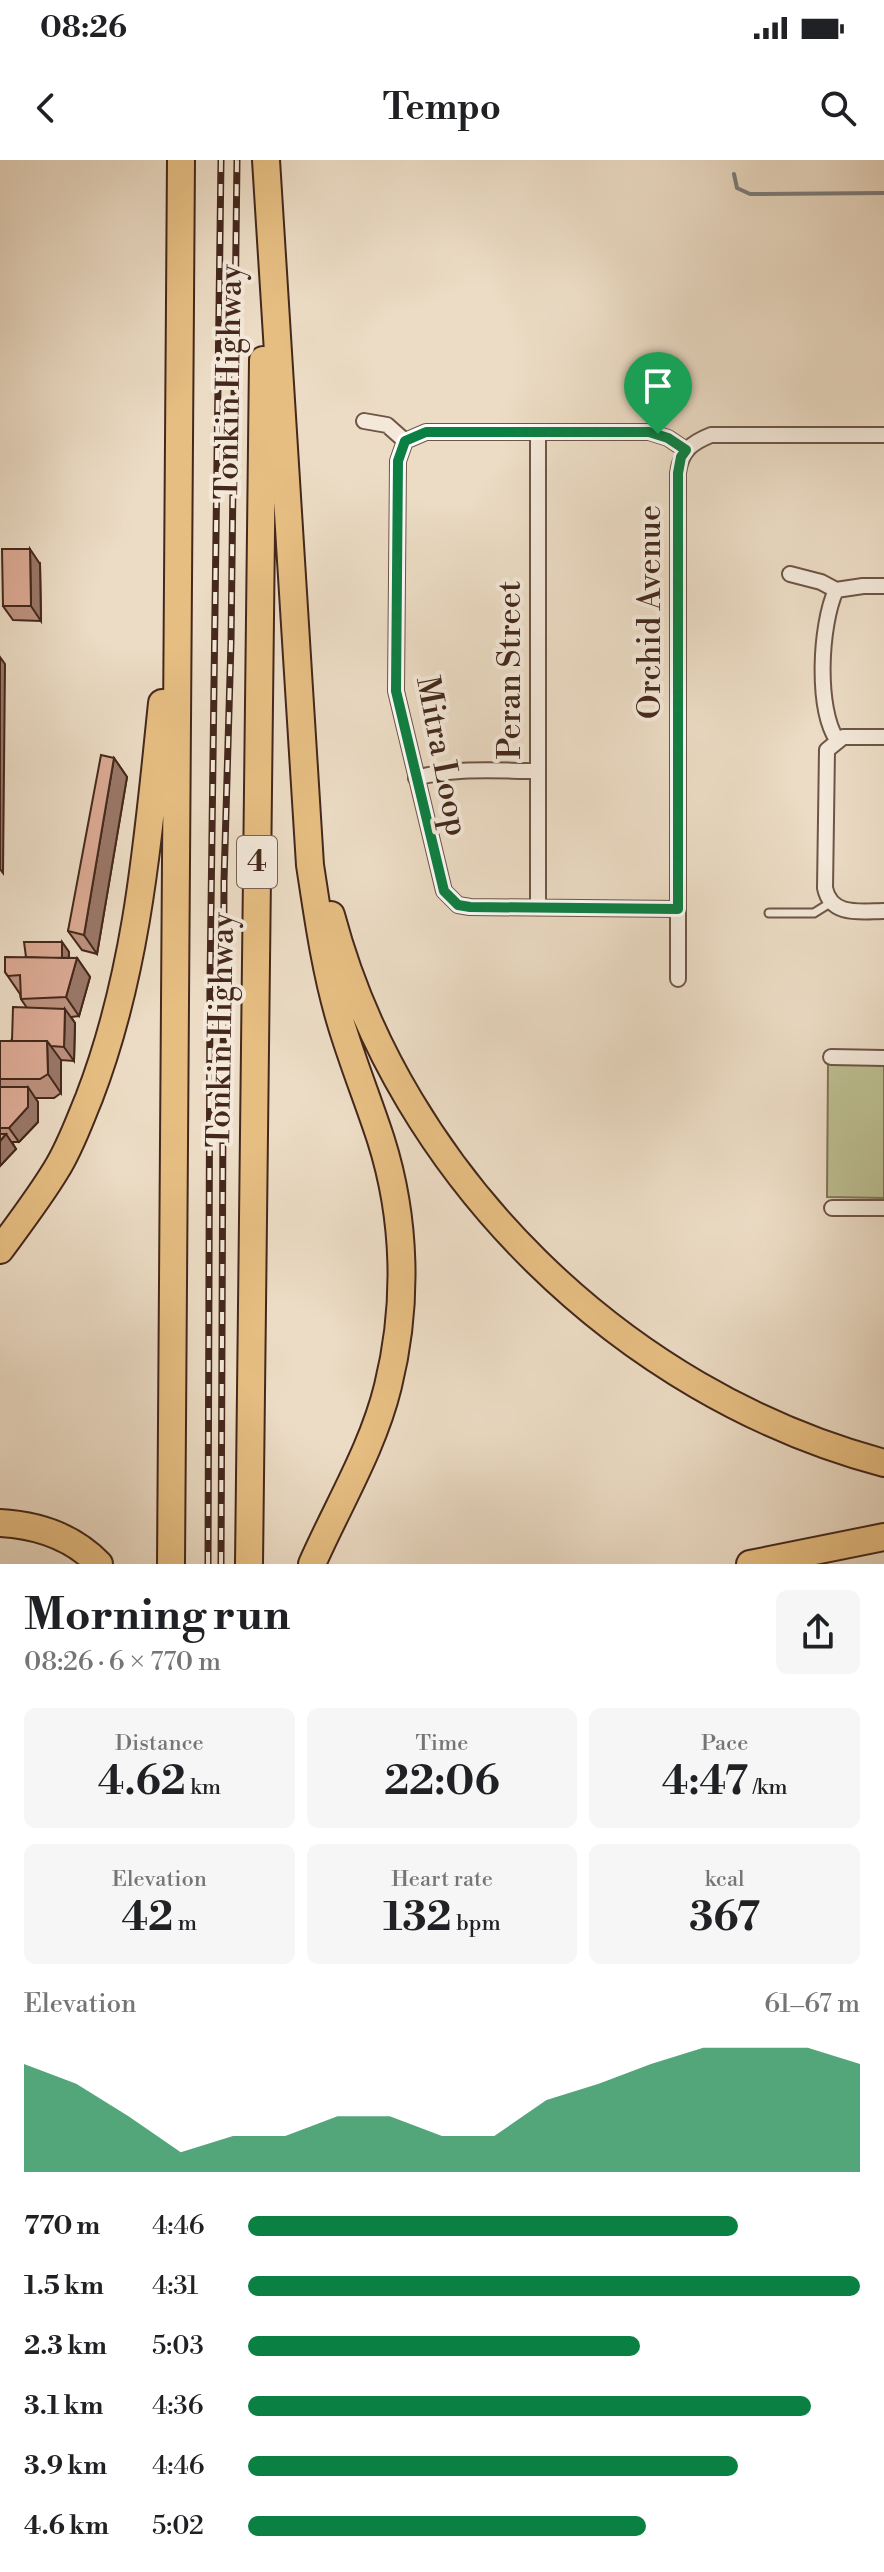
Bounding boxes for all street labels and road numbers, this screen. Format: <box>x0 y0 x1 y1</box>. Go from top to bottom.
street label: Tonkin Highway <box>207 264 251 500</box>
street label: Orchid Avenue <box>630 505 670 719</box>
street label: Peran Street <box>490 581 530 759</box>
street label: Mitra Loop <box>407 673 477 839</box>
road number: 4 <box>237 836 277 888</box>
street label: Tonkin Highway <box>199 912 243 1148</box>

